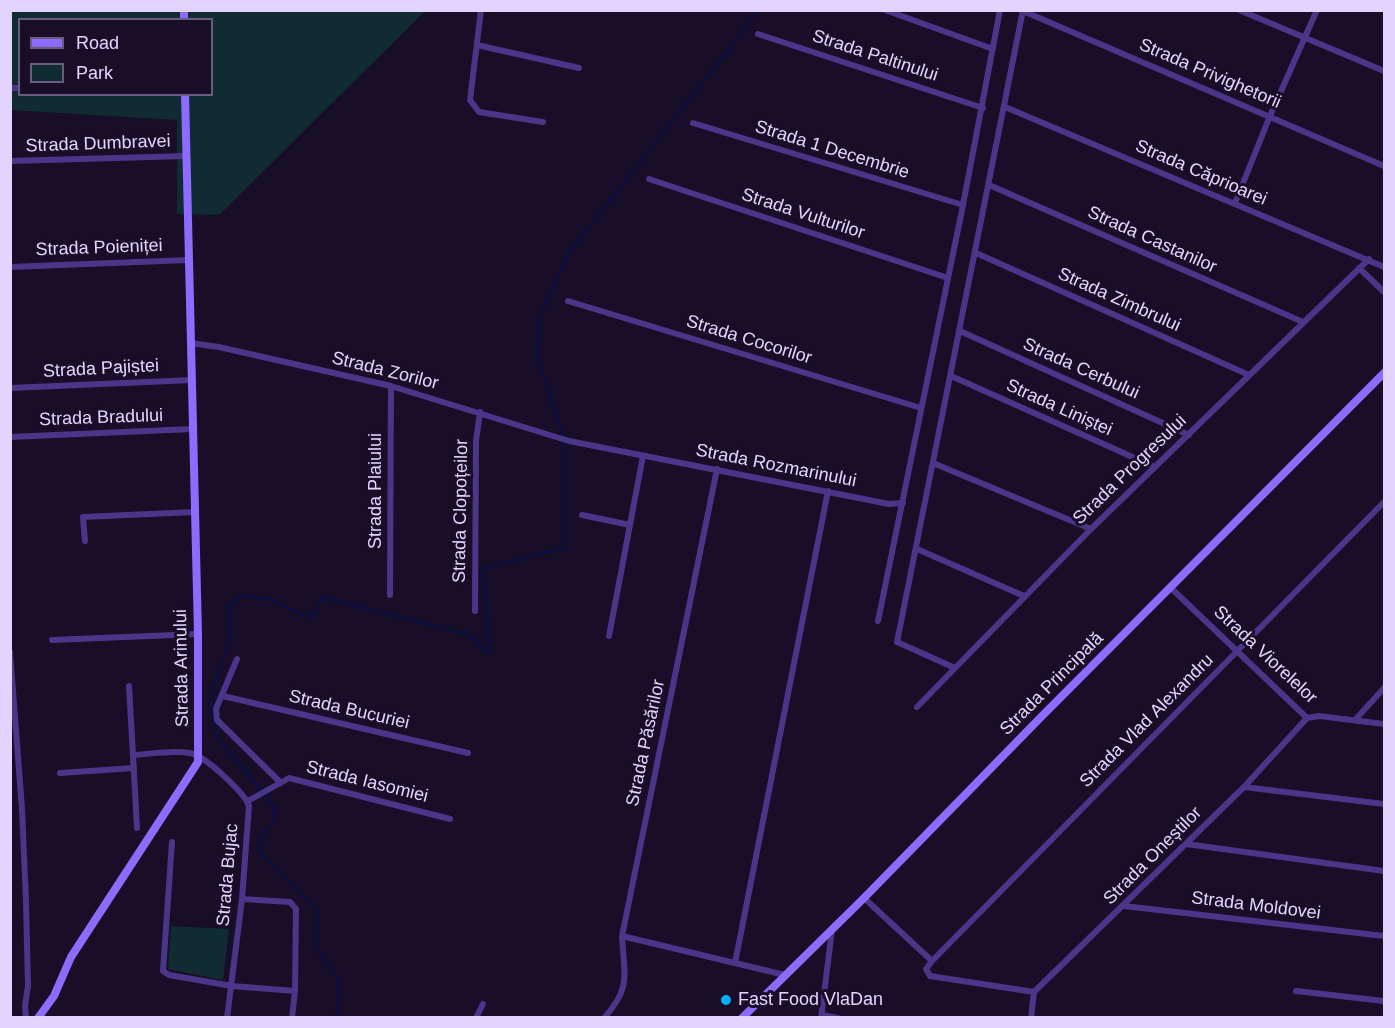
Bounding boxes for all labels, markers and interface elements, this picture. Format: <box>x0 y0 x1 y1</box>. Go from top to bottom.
legend <box>18 18 213 96</box>
street label: Strada Paltinului <box>809 25 941 87</box>
text: Road <box>76 33 119 53</box>
street label: Strada Privighetorii <box>1136 34 1284 114</box>
text: Park <box>76 63 113 83</box>
street label: Strada 1 Decembrie <box>752 116 912 184</box>
street label: Strada Dumbravei <box>25 131 171 157</box>
street label: Strada Căprioarei <box>1132 135 1270 211</box>
street label: Strada Vulturilor <box>739 184 867 244</box>
street label: Strada Castanilor <box>1084 202 1220 278</box>
street label: Strada Poieniței <box>35 235 163 261</box>
street label: Strada Zimbrului <box>1054 263 1184 337</box>
street label: Strada Cocorilor <box>684 311 814 369</box>
street label: Strada Cerbului <box>1019 334 1143 404</box>
street label: Strada Zorilor <box>329 347 441 395</box>
street label: Strada Pajiștei <box>42 355 160 383</box>
street label: Strada Liniștei <box>1003 375 1115 441</box>
street label: Strada Bradului <box>39 405 163 431</box>
street label: Strada Progresului <box>1069 410 1191 530</box>
street label: Strada Plaiului <box>365 433 387 549</box>
street label: Strada Clopoțeilor <box>449 439 473 583</box>
street label: Strada Rozmarinului <box>694 440 858 492</box>
street label: Strada Viorelelor <box>1209 601 1321 709</box>
street label: Strada Arinului <box>170 609 194 727</box>
street label: Strada Principală <box>996 628 1108 740</box>
street label: Strada Vlad Alexandru <box>1076 650 1218 792</box>
street label: Strada Păsărilor <box>622 678 670 808</box>
street label: Strada Bucuriei <box>287 686 411 734</box>
street label: Strada Iasomiei <box>304 756 430 808</box>
street label: Strada Oneștilor <box>1099 802 1207 910</box>
street label: Strada Bujac <box>213 823 243 927</box>
street label: Strada Moldovei <box>1190 887 1322 925</box>
place label: Fast Food VlaDan <box>738 989 883 1011</box>
marker: Fast Food VlaDan <box>719 993 733 1007</box>

